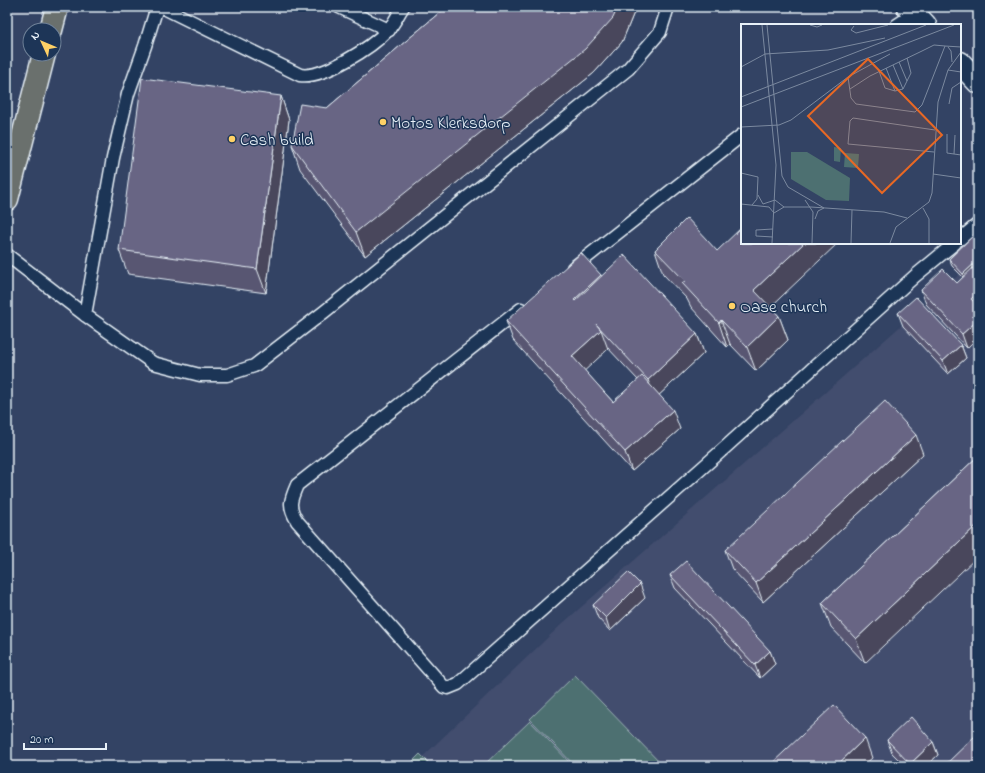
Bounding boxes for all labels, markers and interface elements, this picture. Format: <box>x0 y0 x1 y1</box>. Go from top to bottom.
north arrow <box>22 22 62 62</box>
inset map <box>741 24 961 244</box>
text: N <box>27 28 44 44</box>
place label: Motos Klerksdorp <box>391 111 511 136</box>
marker: Motos Klerksdorp <box>378 117 388 127</box>
place label: Cash build <box>240 128 314 153</box>
marker: Cash build <box>227 134 237 144</box>
place label: Oase church <box>740 295 827 320</box>
marker: Oase church <box>727 301 737 311</box>
scale bar <box>24 725 106 751</box>
text: 20 m <box>30 731 53 749</box>

